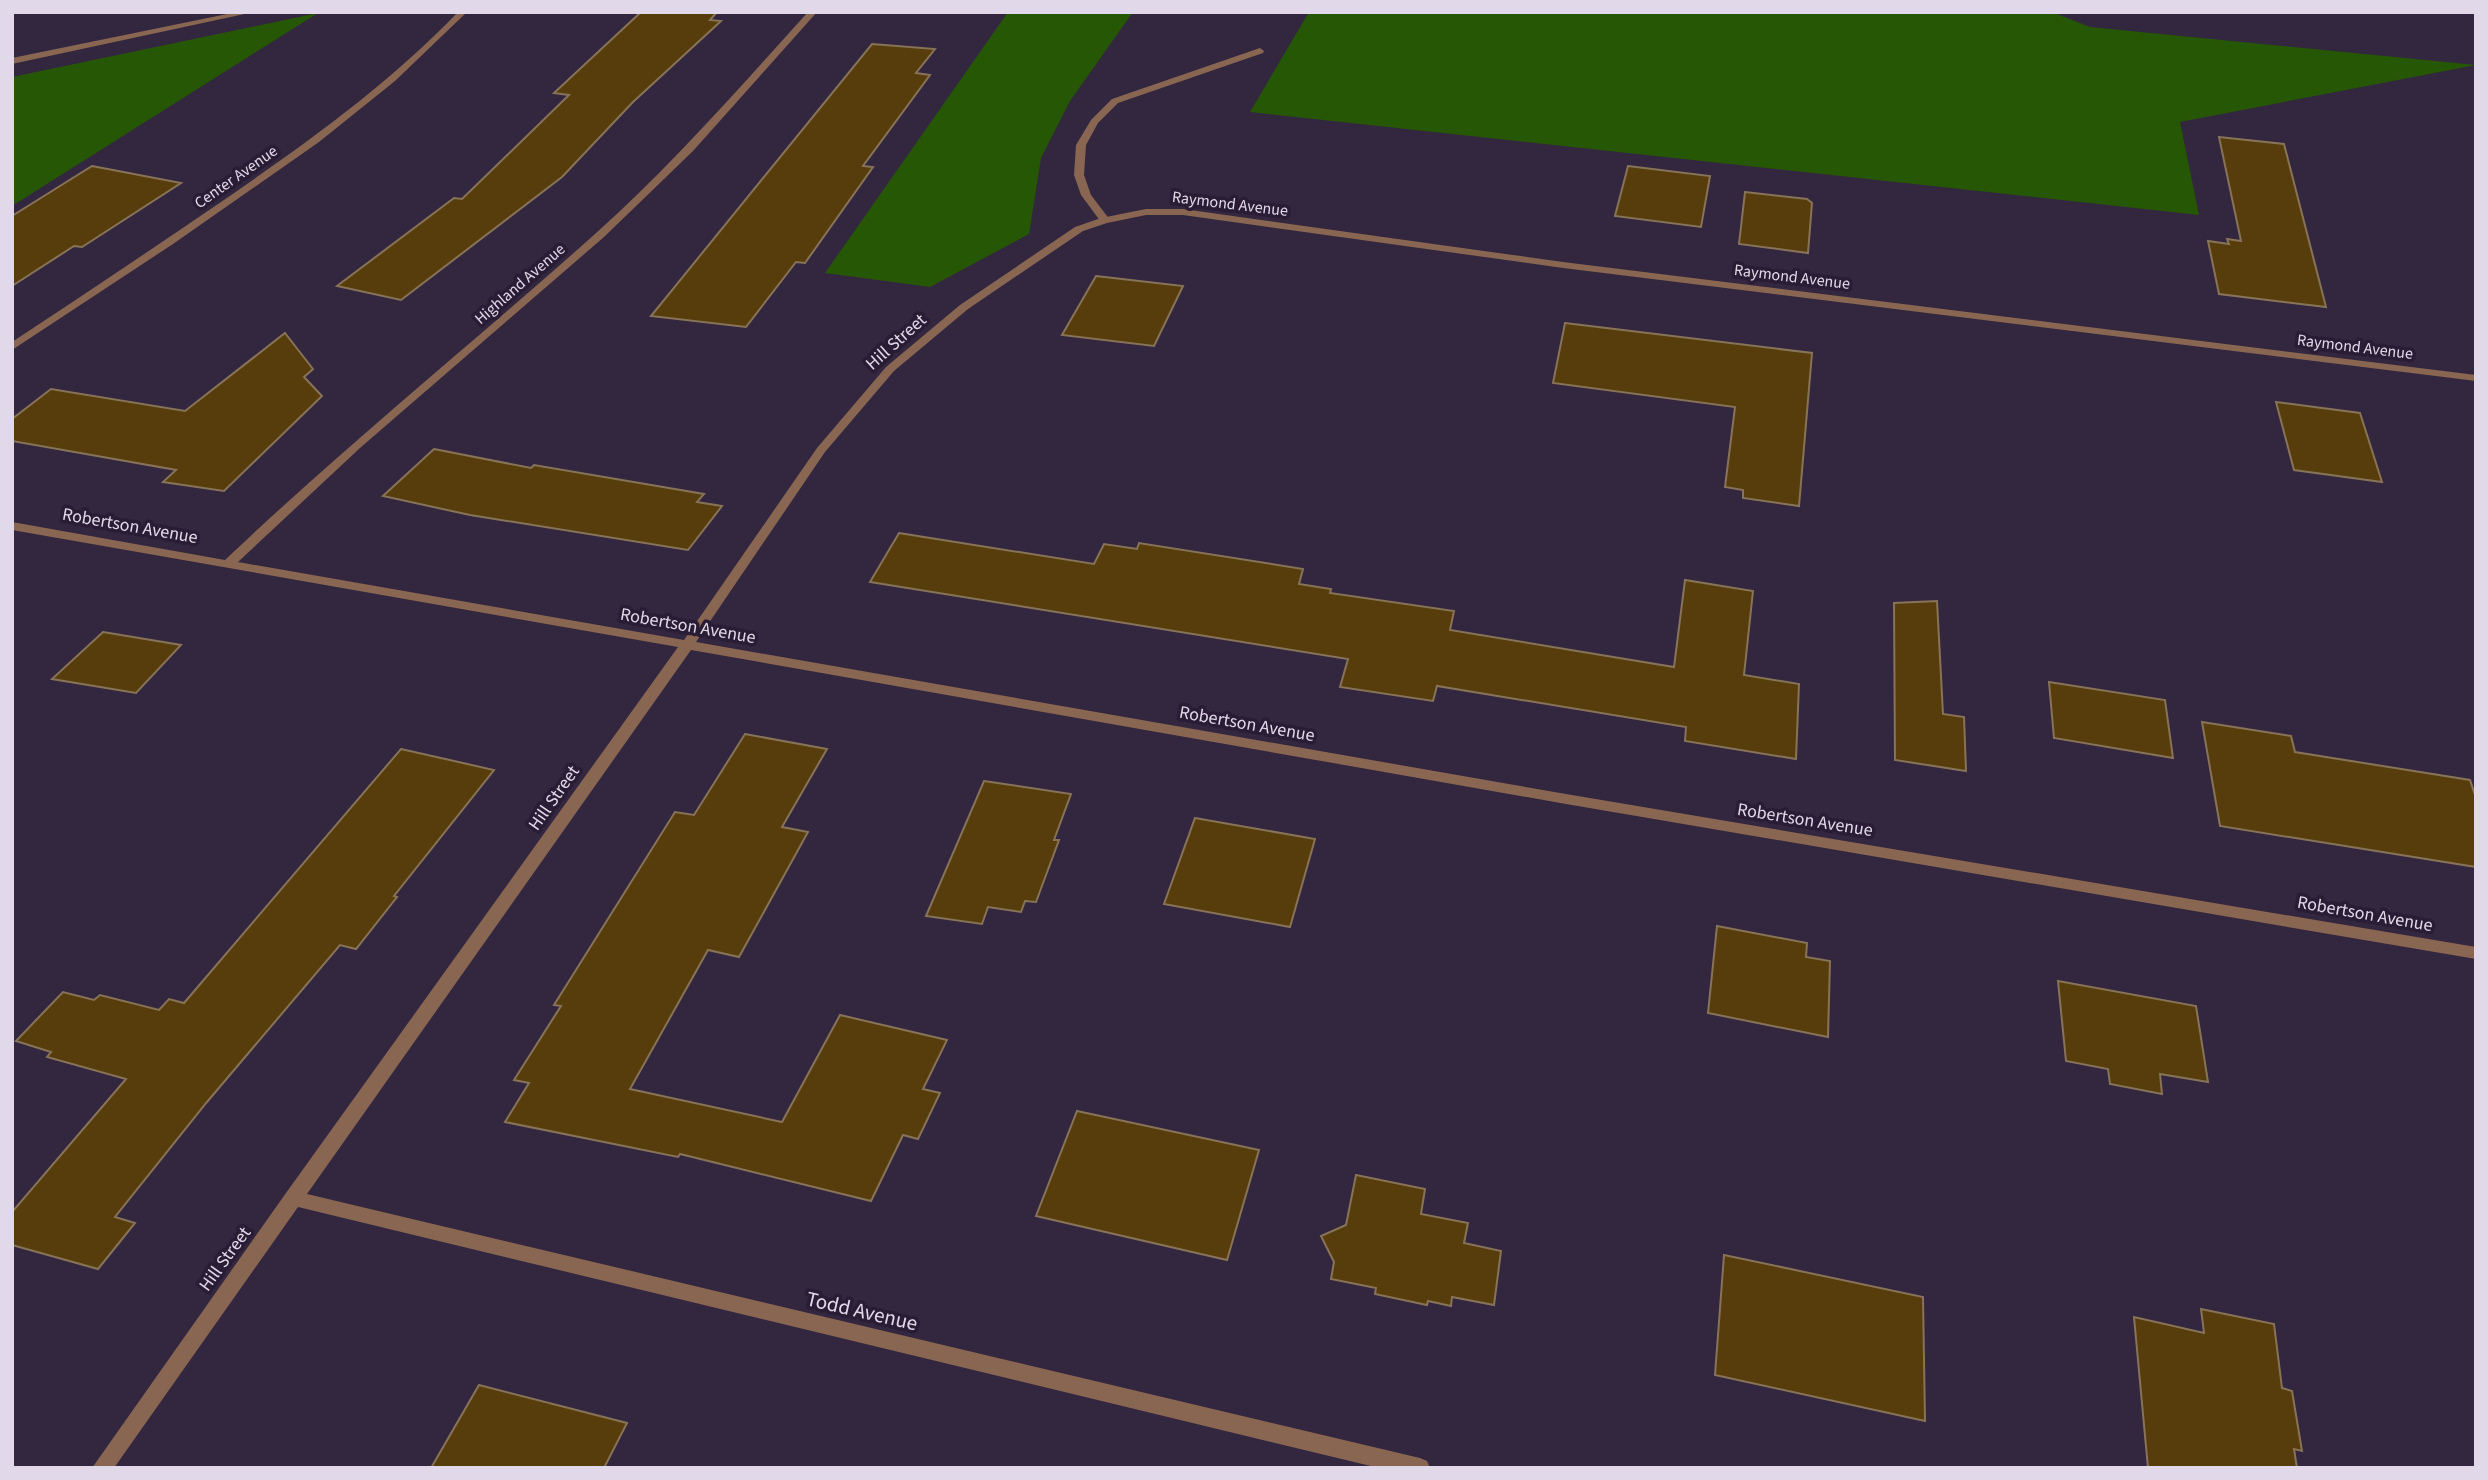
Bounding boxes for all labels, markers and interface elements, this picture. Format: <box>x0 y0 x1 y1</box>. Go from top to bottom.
street label: Center Avenue <box>190 140 282 214</box>
street label: Raymond Avenue <box>1171 186 1289 222</box>
street label: Highland Avenue <box>470 238 570 330</box>
street label: Raymond Avenue <box>1733 259 1851 295</box>
street label: Hill Street <box>860 308 932 376</box>
street label: Raymond Avenue <box>2296 329 2414 365</box>
street label: Robertson Avenue <box>60 502 200 550</box>
street label: Robertson Avenue <box>618 602 758 650</box>
street label: Robertson Avenue <box>1177 700 1317 748</box>
street label: Hill Street <box>523 761 585 835</box>
street label: Robertson Avenue <box>1735 797 1875 843</box>
street label: Robertson Avenue <box>2295 890 2435 938</box>
street label: Hill Street <box>193 1222 257 1296</box>
street label: Todd Avenue <box>803 1284 921 1338</box>

